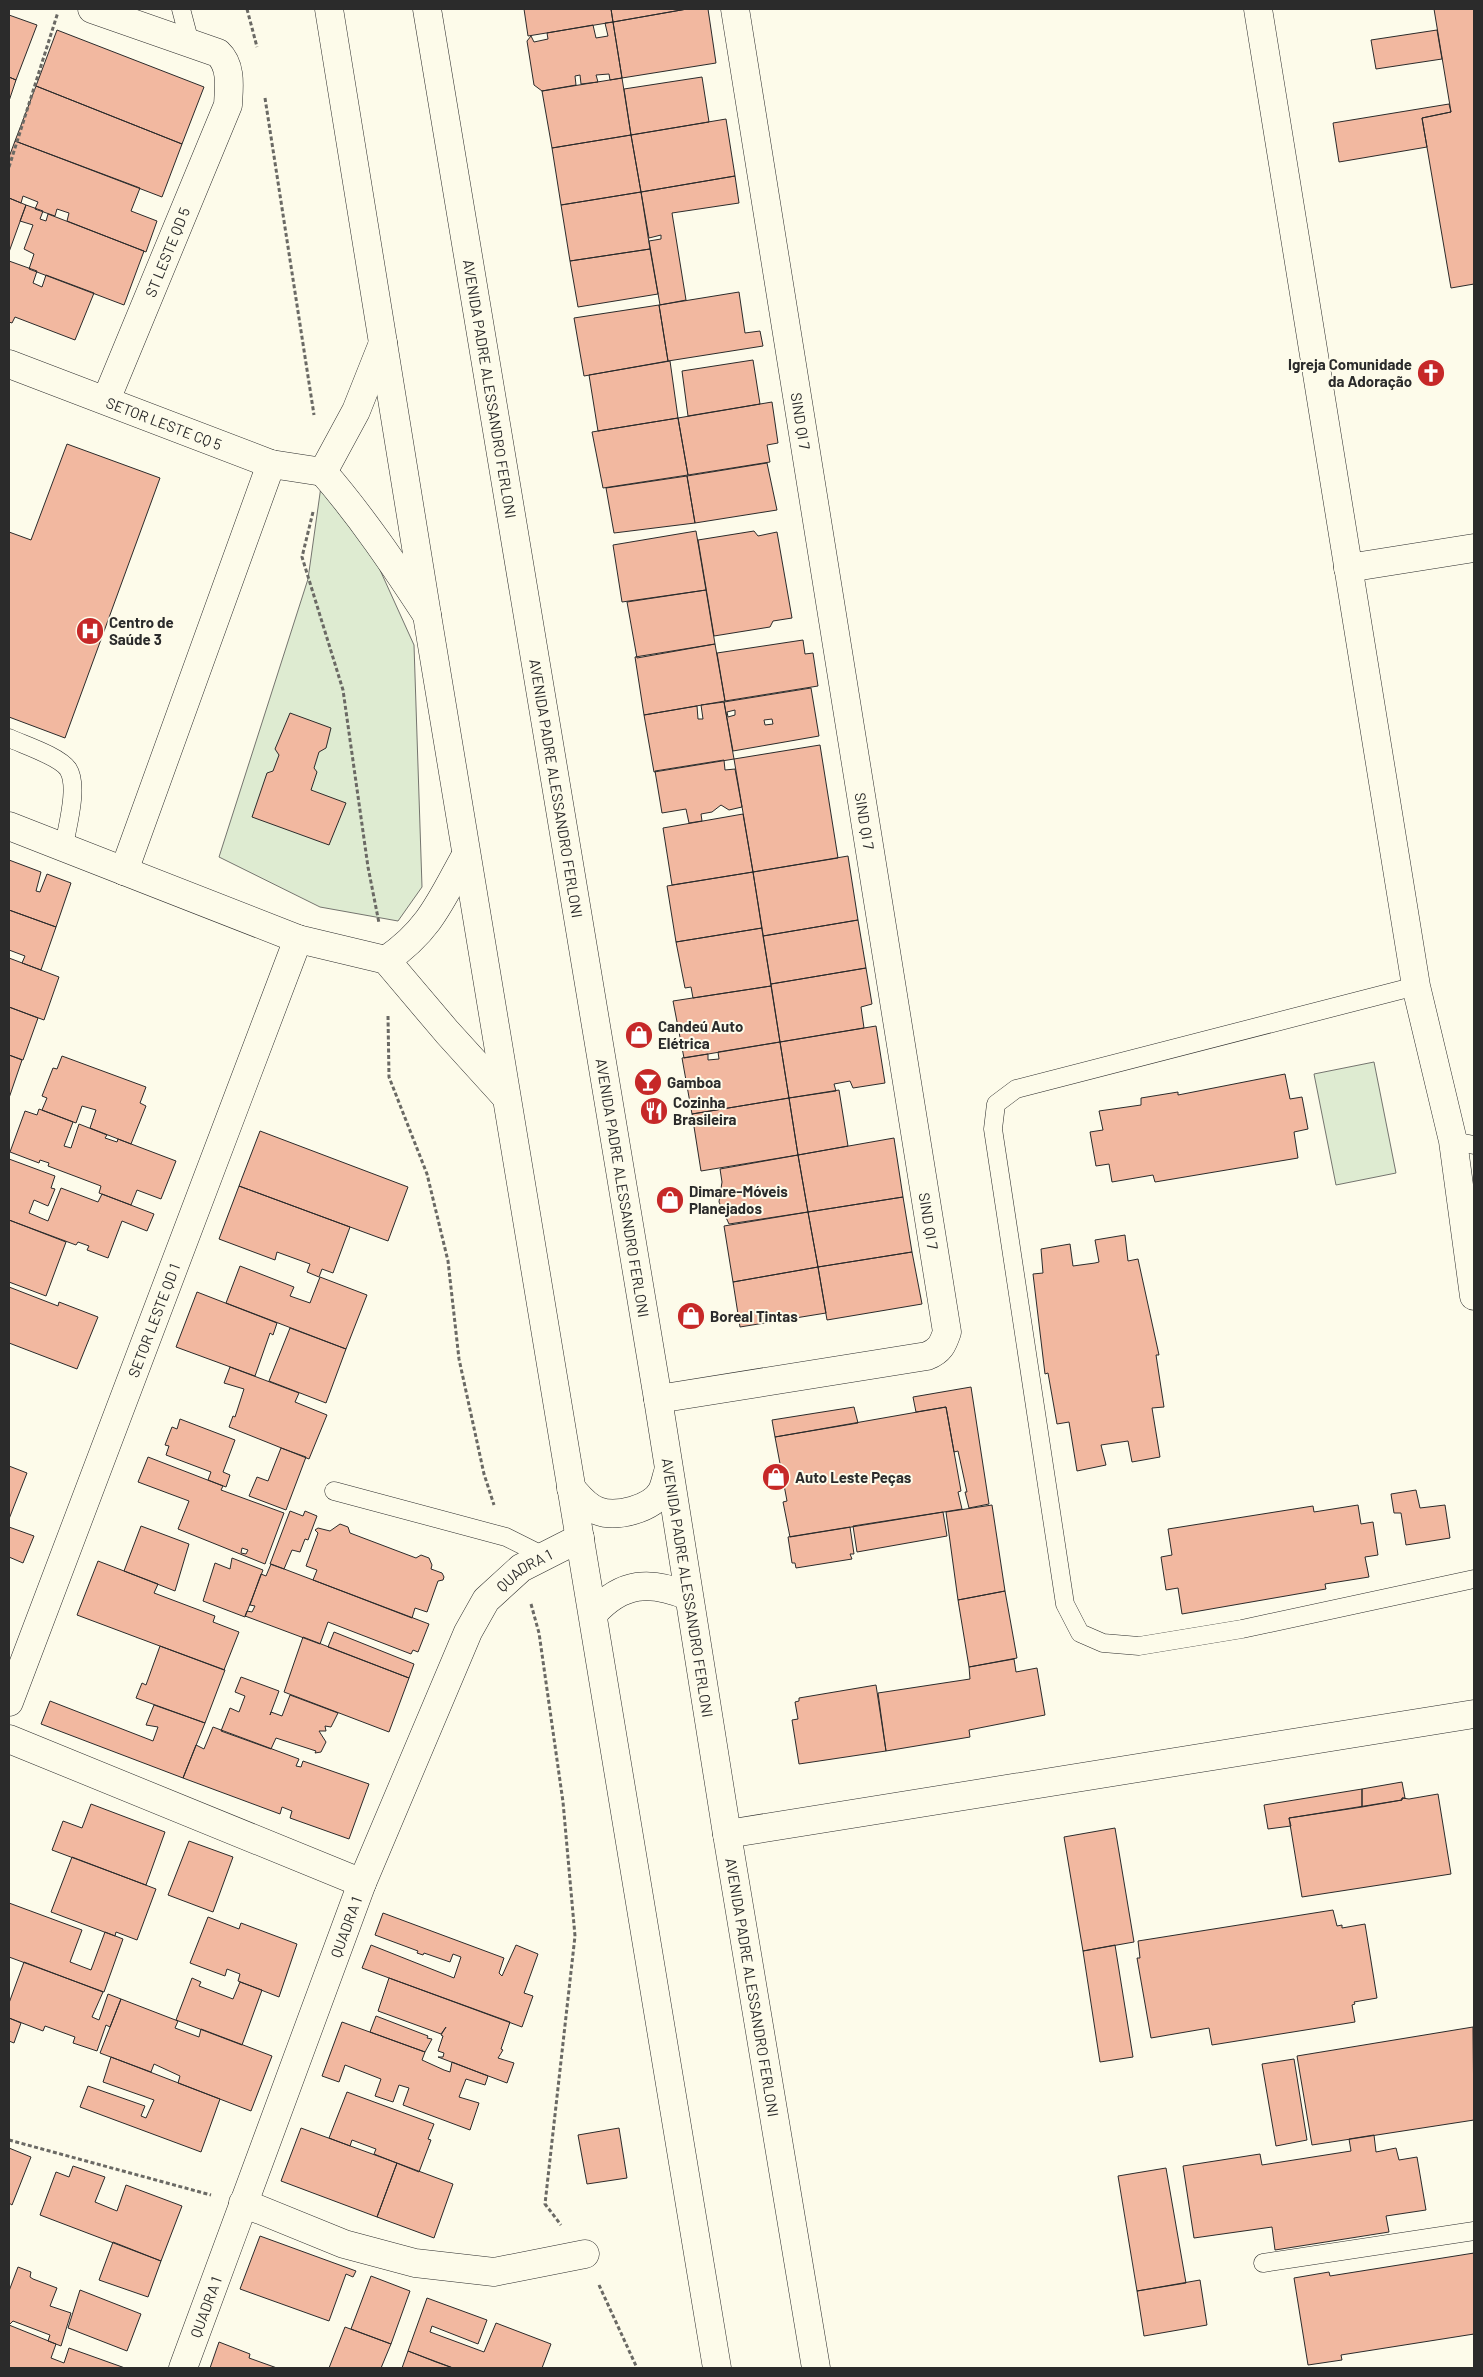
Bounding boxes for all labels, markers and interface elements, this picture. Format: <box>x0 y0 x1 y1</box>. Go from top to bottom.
street label: ST LESTE QD 5 <box>141 204 193 300</box>
street label: AVENIDA PADRE ALESSANDRO FERLONI <box>460 258 520 520</box>
place label: Igreja Comunidade da Adoração <box>1288 355 1412 390</box>
church icon: Igreja Comunidade da Adoração <box>1416 358 1446 388</box>
street label: SIND QI 7 <box>788 391 814 451</box>
street label: SETOR LESTE CQ 5 <box>104 393 224 453</box>
place label: Centro de Saúde 3 <box>109 613 174 648</box>
hospital icon: Centro de Saúde 3 <box>75 616 105 646</box>
street label: AVENIDA PADRE ALESSANDRO FERLONI <box>526 658 587 919</box>
street label: SIND QI 7 <box>852 791 878 851</box>
place label: Candeú Auto Elétrica <box>658 1017 743 1052</box>
shop icon: Candeú Auto Elétrica <box>624 1020 654 1050</box>
street label: AVENIDA PADRE ALESSANDRO FERLONI <box>593 1057 653 1319</box>
bar icon: Gamboa <box>633 1067 663 1097</box>
place label: Gamboa <box>667 1073 721 1091</box>
place label: Cozinha Brasileira <box>673 1093 737 1128</box>
restaurant icon: Cozinha Brasileira <box>639 1096 669 1126</box>
place label: Dimare-Móveis Planejados <box>689 1182 788 1217</box>
shop icon: Dimare-Móveis Planejados <box>655 1185 685 1215</box>
street label: SIND QI 7 <box>916 1191 942 1251</box>
street label: SETOR LESTE QD 1 <box>124 1261 183 1380</box>
shop icon: Boreal Tintas <box>676 1301 706 1331</box>
place label: Boreal Tintas <box>710 1307 798 1325</box>
street label: AVENIDA PADRE ALESSANDRO FERLONI <box>658 1457 717 1718</box>
shop icon: Auto Leste Peças <box>761 1462 791 1492</box>
place label: Auto Leste Peças <box>795 1468 912 1486</box>
street label: QUADRA 1 <box>492 1545 555 1595</box>
street label: AVENIDA PADRE ALESSANDRO FERLONI <box>722 1857 783 2118</box>
street label: QUADRA 1 <box>326 1894 365 1960</box>
street label: QUADRA 1 <box>186 2274 225 2340</box>

